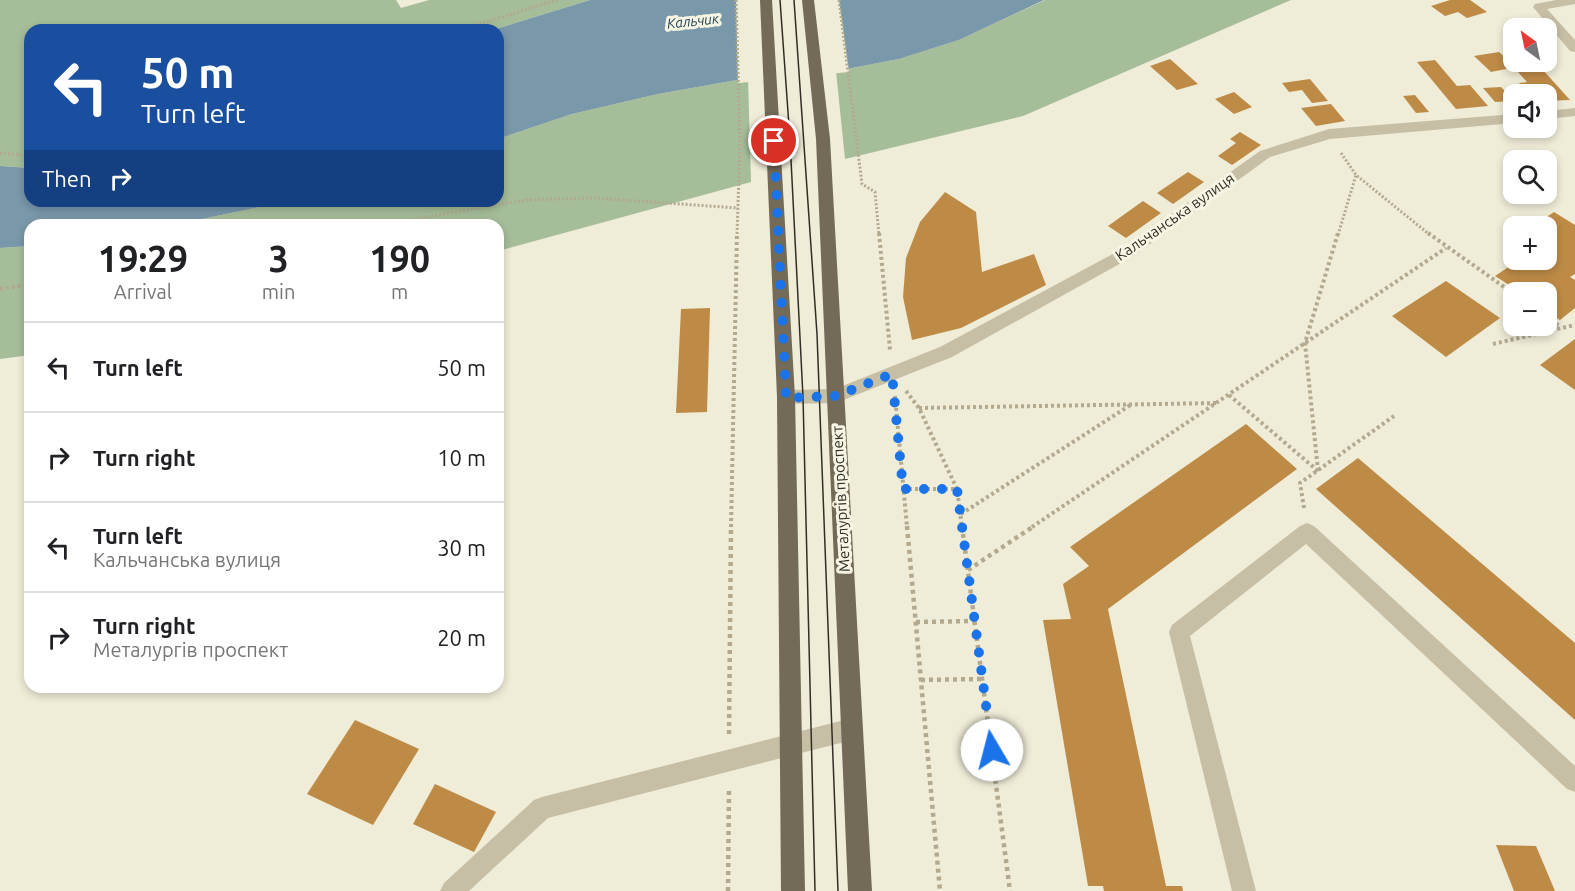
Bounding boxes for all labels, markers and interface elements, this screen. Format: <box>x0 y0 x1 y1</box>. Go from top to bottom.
water label: Кальчик <box>666 10 720 32</box>
north arrow <box>1503 18 1557 72</box>
map controls <box>1503 18 1557 336</box>
icon: left <box>42 48 120 126</box>
text: 50 m <box>141 49 235 96</box>
button: sound <box>1503 84 1557 138</box>
text: Turn left <box>141 98 245 128</box>
pin <box>748 115 799 166</box>
icon: arrive <box>757 124 790 157</box>
button: search <box>1503 150 1557 204</box>
icon: right <box>104 162 137 195</box>
text: Then <box>42 166 92 191</box>
street label: Кальчанська вулиця <box>1112 169 1237 264</box>
button: + <box>1503 216 1557 270</box>
text: 19:29 <box>98 238 188 279</box>
text: 3 <box>268 238 289 279</box>
text: 190 <box>369 238 430 279</box>
text: Arrival <box>114 280 172 303</box>
text: min <box>262 280 295 303</box>
text: m <box>391 280 408 303</box>
button: − <box>1503 282 1557 336</box>
icon: left <box>42 351 75 384</box>
text: Turn left <box>93 355 183 380</box>
text: 50 m <box>437 355 486 380</box>
street label: Металургів проспект <box>828 425 853 573</box>
icon: right <box>42 441 75 474</box>
text: Turn right <box>93 445 195 470</box>
text: 10 m <box>437 445 486 470</box>
text: Turn left <box>93 523 183 548</box>
icon: left <box>42 531 75 564</box>
text: 30 m <box>437 535 486 560</box>
text: Кальчанська вулиця <box>93 548 281 571</box>
text: Turn right <box>93 613 195 638</box>
icon: right <box>42 621 75 654</box>
text: 20 m <box>437 625 486 650</box>
text: Металургів проспект <box>93 638 288 661</box>
position arrow <box>960 718 1024 782</box>

